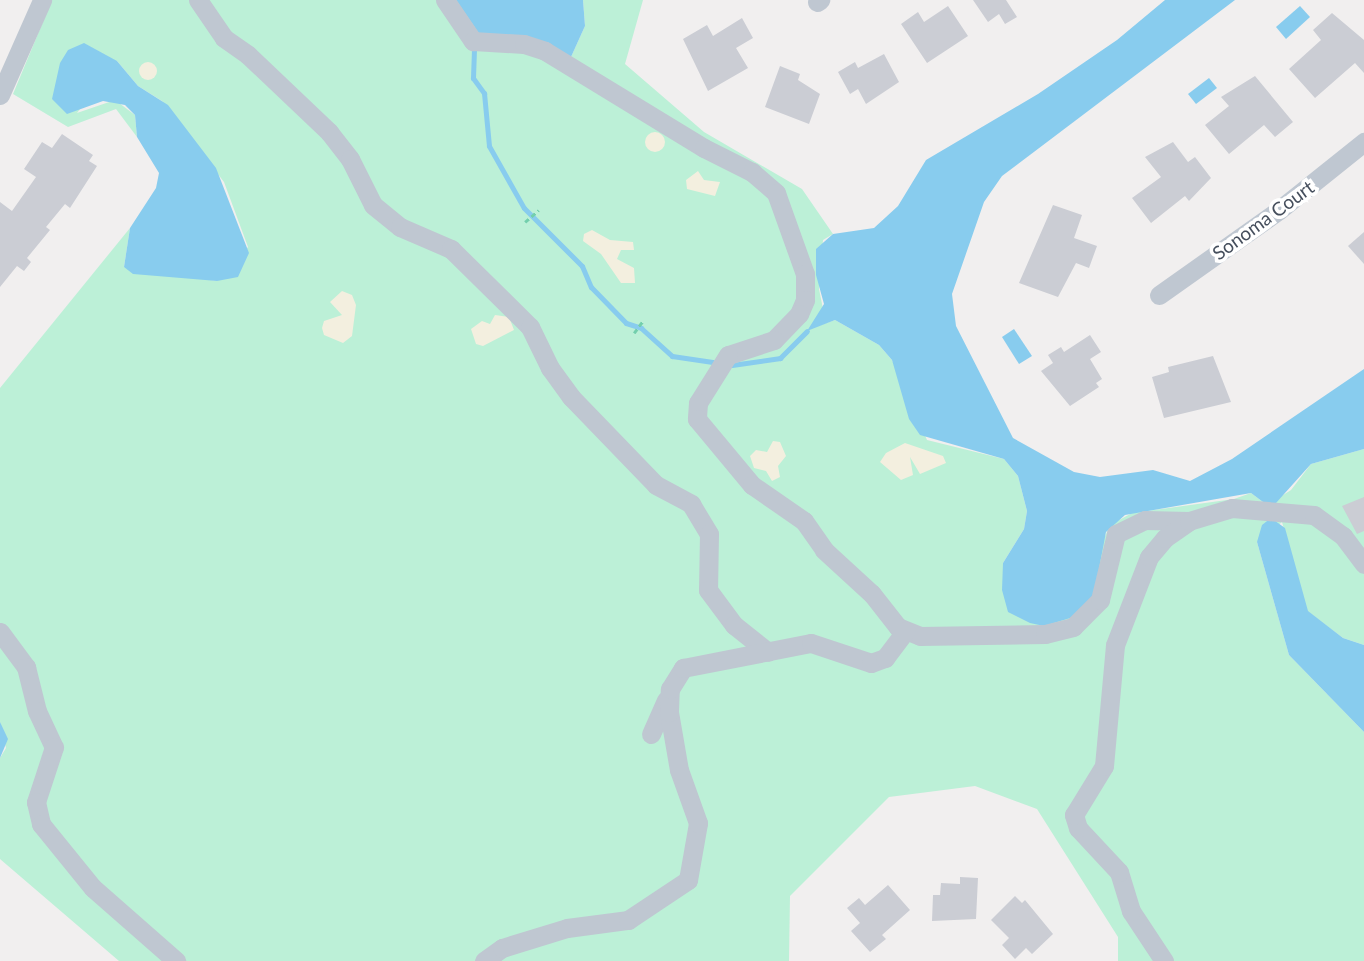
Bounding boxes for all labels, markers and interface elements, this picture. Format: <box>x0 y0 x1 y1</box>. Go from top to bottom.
street label: Sonoma Court <box>1208 176 1318 264</box>

